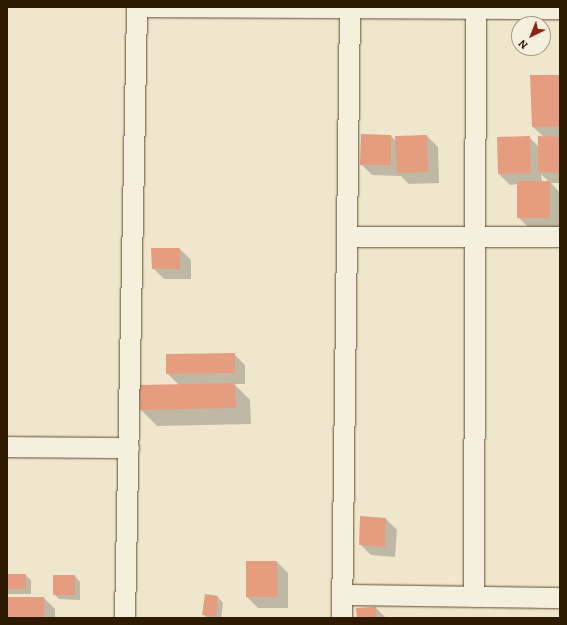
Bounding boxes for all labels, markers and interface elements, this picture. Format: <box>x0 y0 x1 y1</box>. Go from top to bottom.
north arrow <box>511 16 551 56</box>
text: N <box>515 36 531 53</box>

